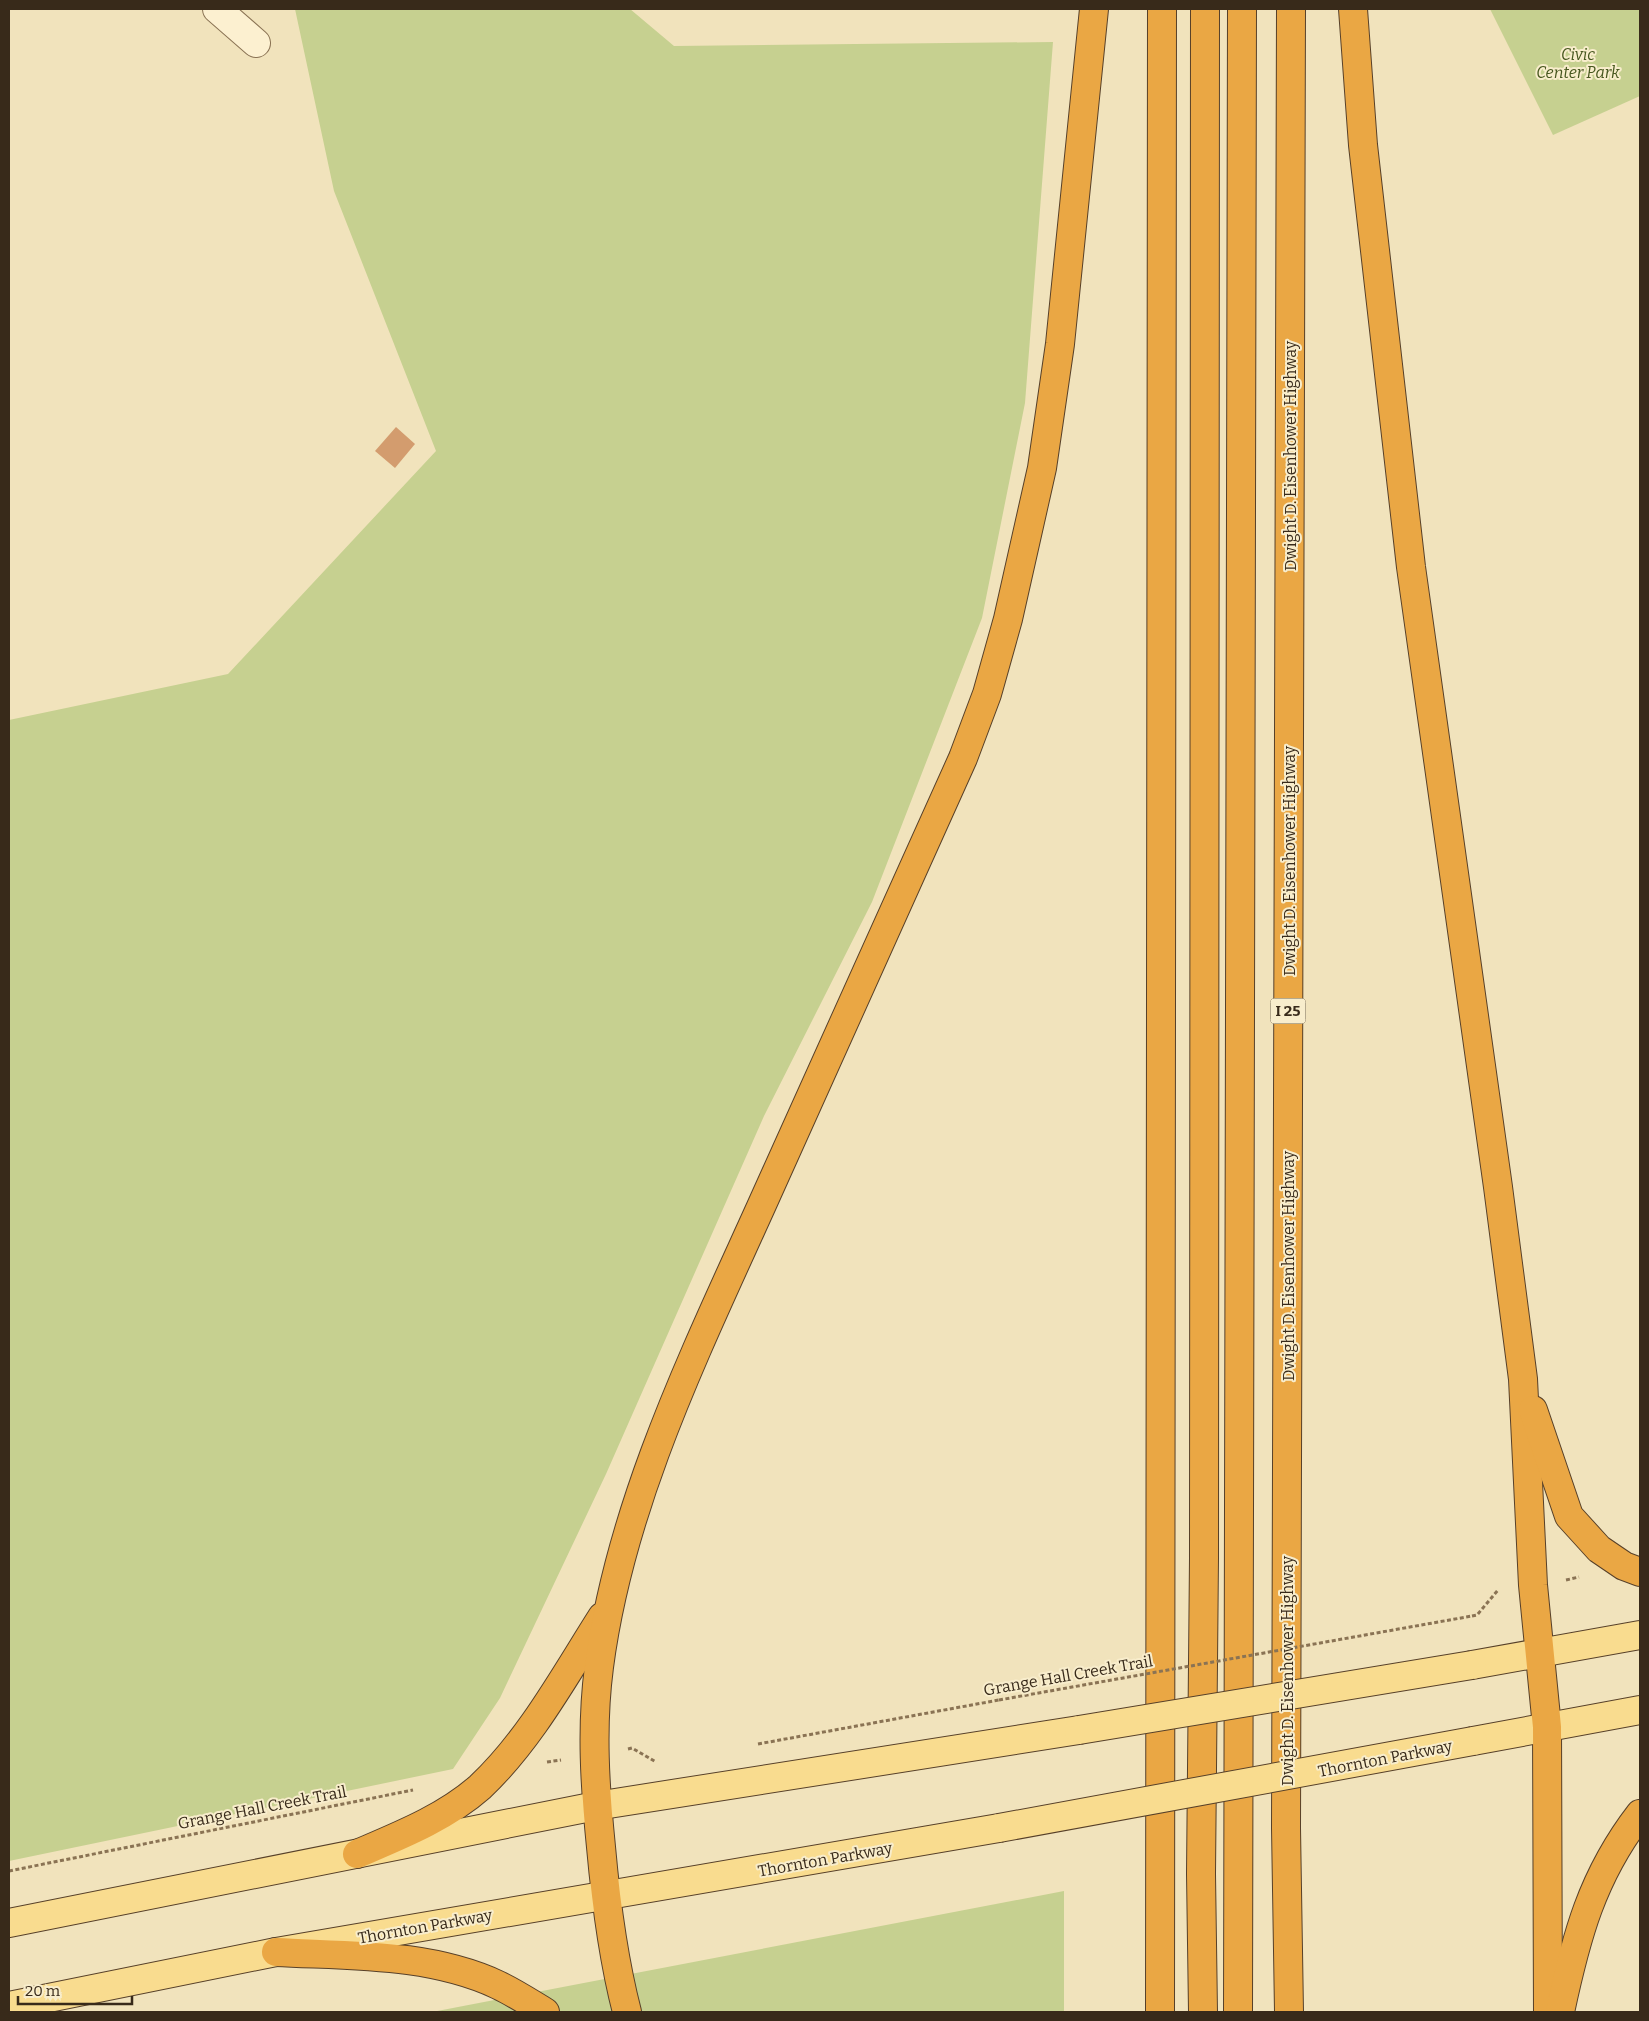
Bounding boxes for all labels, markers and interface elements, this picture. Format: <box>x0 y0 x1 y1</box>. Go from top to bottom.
park label: Civic Center Park <box>1536 45 1620 82</box>
street label: Dwight D. Eisenhower Highway <box>1281 340 1300 571</box>
street label: Dwight D. Eisenhower Highway <box>1280 745 1299 976</box>
road number: I 25 <box>1270 998 1306 1024</box>
street label: Dwight D. Eisenhower Highway <box>1279 1150 1298 1381</box>
street label: Dwight D. Eisenhower Highway <box>1278 1555 1297 1786</box>
street label: Grange Hall Creek Trail <box>982 1651 1155 1700</box>
street label: Thornton Parkway <box>1316 1736 1454 1781</box>
street label: Grange Hall Creek Trail <box>176 1782 349 1833</box>
street label: Thornton Parkway <box>756 1838 894 1881</box>
street label: Thornton Parkway <box>356 1905 494 1948</box>
scale bar <box>18 1974 131 2006</box>
text: 20 m <box>25 1982 61 2000</box>

